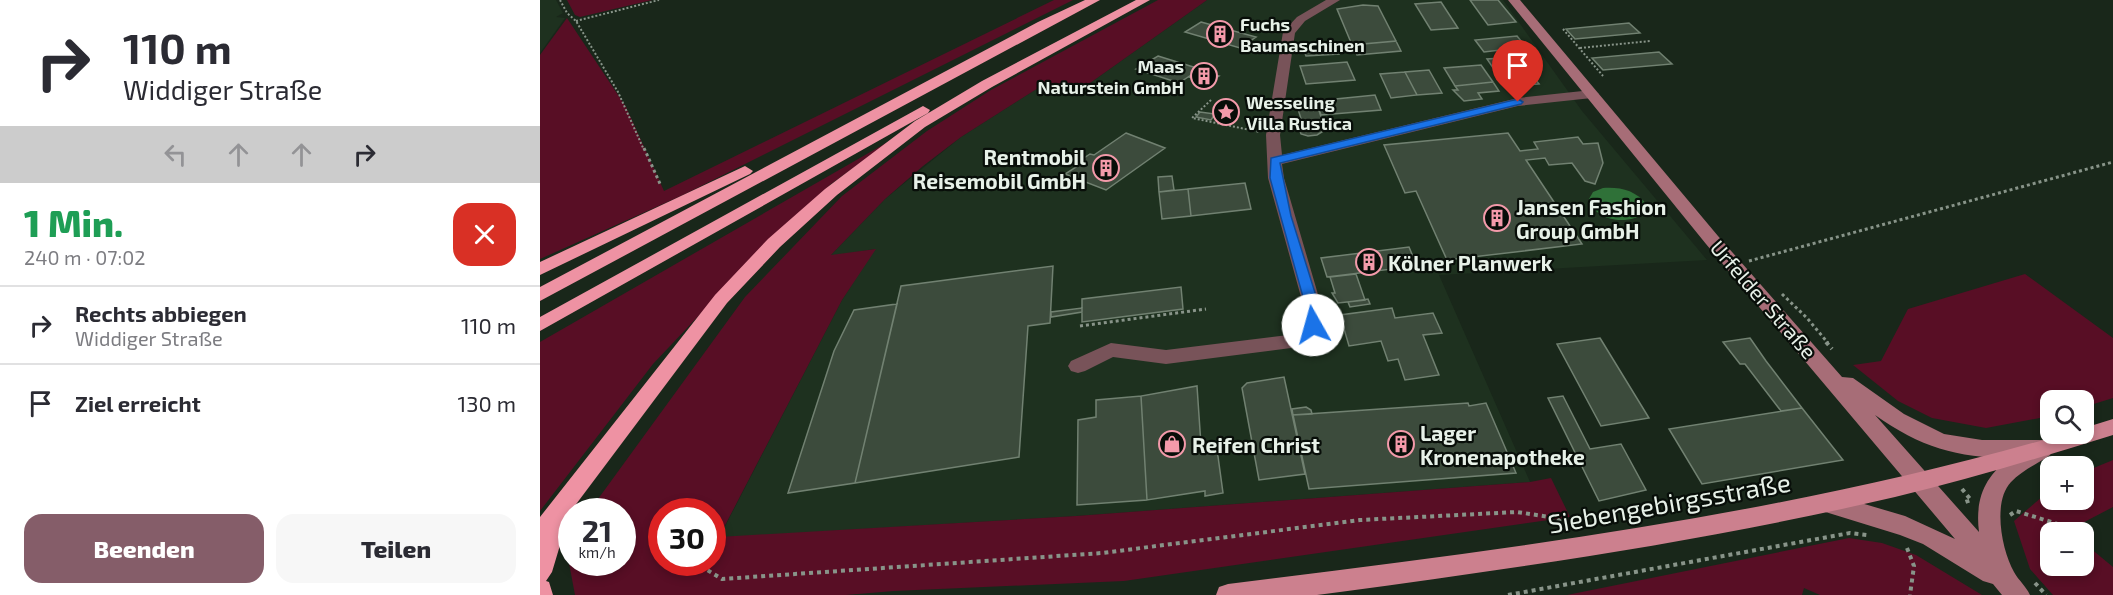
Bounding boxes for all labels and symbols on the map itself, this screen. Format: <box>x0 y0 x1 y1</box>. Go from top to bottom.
place label: Fuchs Baumaschinen <box>1240 13 1365 56</box>
building icon: Fuchs Baumaschinen <box>1205 19 1235 49</box>
pin <box>1492 40 1543 102</box>
place label: Maas Naturstein GmbH <box>1038 55 1184 98</box>
building icon: Maas Naturstein GmbH <box>1189 61 1219 91</box>
place label: Wesseling Villa Rustica <box>1246 91 1352 134</box>
place icon: Wesseling Villa Rustica <box>1211 97 1241 127</box>
place label: Rentmobil Reisemobil GmbH <box>913 144 1086 193</box>
building icon: Rentmobil Reisemobil GmbH <box>1091 153 1121 183</box>
place label: Jansen Fashion Group GmbH <box>1516 194 1666 243</box>
building icon: Jansen Fashion Group GmbH <box>1482 203 1512 233</box>
street label: Urfelder Straße <box>1706 235 1822 363</box>
building icon: Kölner Planwerk <box>1354 247 1384 277</box>
place label: Kölner Planwerk <box>1388 250 1553 275</box>
position arrow <box>1281 293 1345 357</box>
place label: Lager Kronenapotheke <box>1420 420 1585 469</box>
shop icon: Reifen Christ <box>1157 429 1187 459</box>
building icon: Lager Kronenapotheke <box>1386 429 1416 459</box>
place label: Reifen Christ <box>1192 432 1320 457</box>
street label: Siebengebirgsstraße <box>1545 465 1793 539</box>
speed limit sign: 30 <box>648 498 726 576</box>

